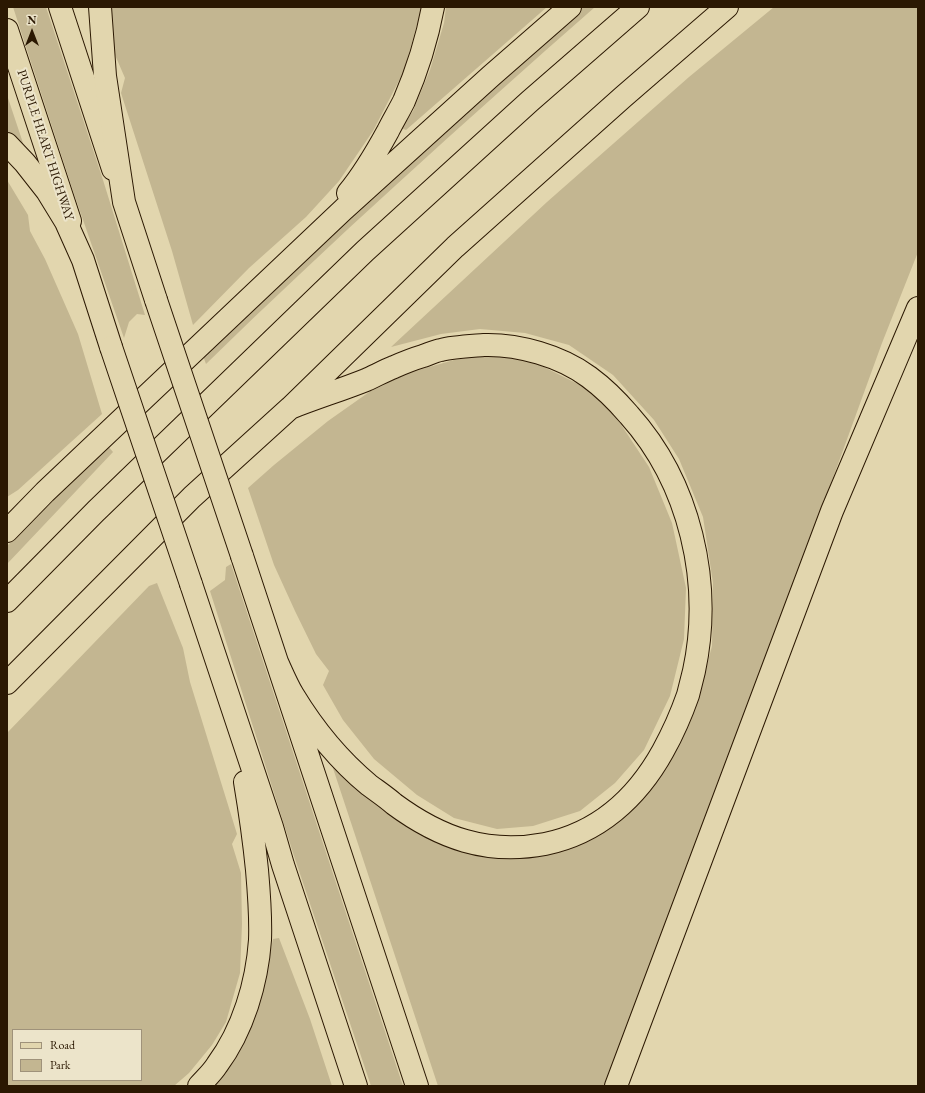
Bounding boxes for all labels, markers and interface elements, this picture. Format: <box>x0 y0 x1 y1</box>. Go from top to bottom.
north arrow <box>12 12 52 52</box>
text: N <box>28 13 36 27</box>
street label: PURPLE HEART HIGHWAY <box>13 68 77 222</box>
legend <box>12 1029 142 1081</box>
text: Road <box>50 1037 75 1053</box>
text: Park <box>50 1057 70 1073</box>

